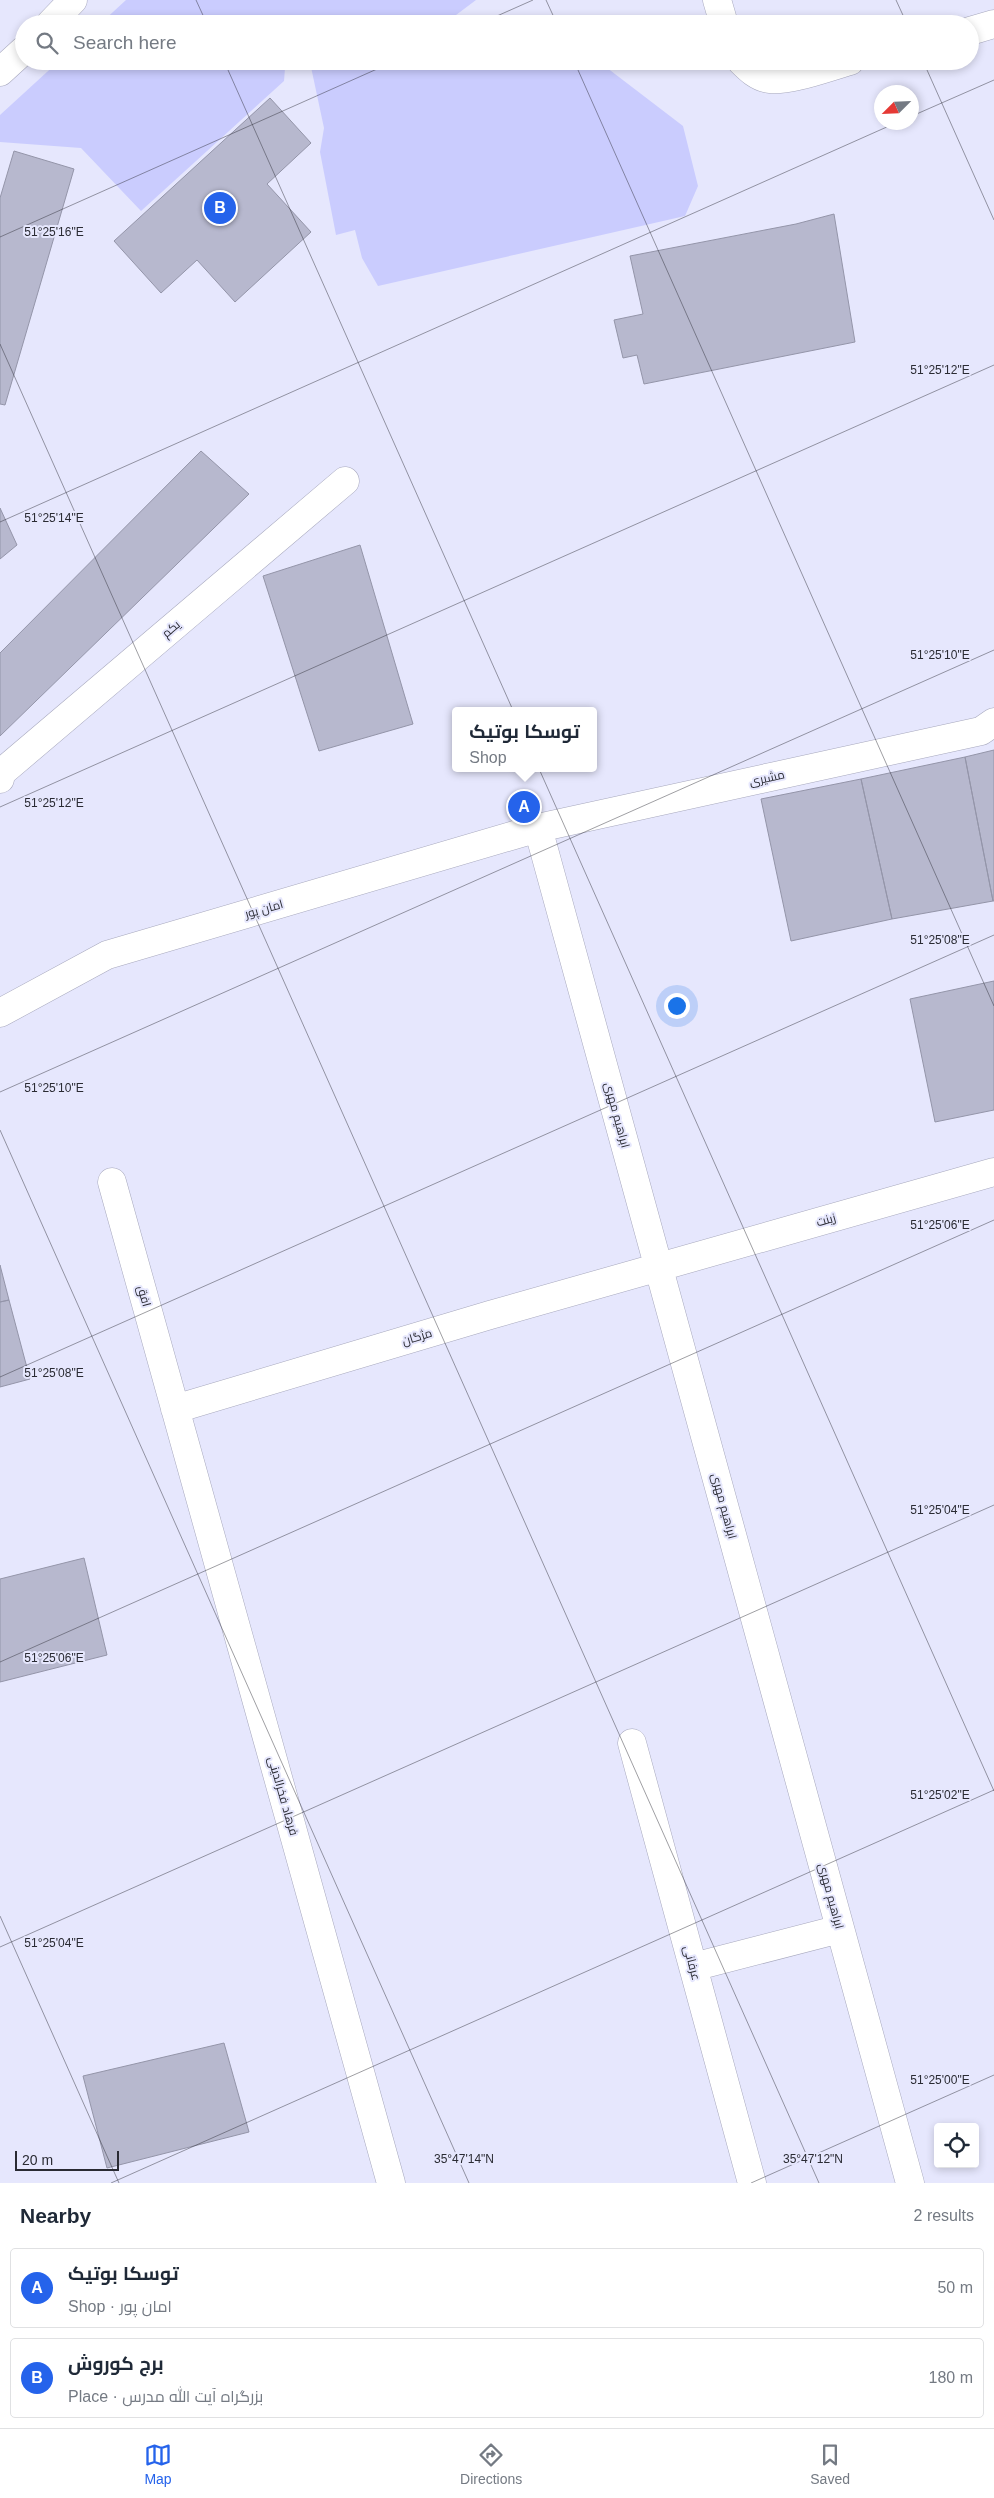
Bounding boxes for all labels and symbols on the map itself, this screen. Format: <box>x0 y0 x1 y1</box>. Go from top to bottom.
north arrow <box>874 85 919 130</box>
pin: B <box>204 189 236 227</box>
text: 51°25'16"E <box>24 225 84 239</box>
text: 51°25'12"E <box>910 363 970 377</box>
text: 51°25'14"E <box>24 511 84 525</box>
street label: یکم <box>159 617 184 641</box>
text: 51°25'10"E <box>910 648 970 662</box>
street label: مشیری <box>748 767 786 789</box>
pin: A <box>508 788 540 826</box>
text: 51°25'12"E <box>24 796 84 810</box>
street label: امان پور <box>242 897 285 923</box>
text: 51°25'08"E <box>910 933 970 947</box>
your location <box>664 993 690 1019</box>
text: 51°25'10"E <box>24 1081 84 1095</box>
street label: ابراهیم مهری <box>601 1081 633 1150</box>
street label: زینت <box>815 1211 837 1229</box>
text: 51°25'06"E <box>910 1218 970 1232</box>
street label: افق <box>134 1284 154 1308</box>
street label: مژگان <box>400 1326 434 1348</box>
text: 51°25'08"E <box>24 1366 84 1380</box>
street label: ابراهیم مهری <box>708 1472 740 1541</box>
text: 51°25'04"E <box>910 1503 970 1517</box>
text: 51°25'06"E <box>24 1651 84 1665</box>
street label: فرهاد فخرالدینی <box>265 1755 301 1837</box>
text: 51°25'02"E <box>910 1788 970 1802</box>
street label: ابراهیم مهری <box>815 1862 847 1931</box>
text: 51°25'04"E <box>24 1936 84 1950</box>
street label: عرفانی <box>681 1944 703 1982</box>
text: 51°25'00"E <box>910 2073 970 2087</box>
scale bar <box>15 2148 119 2171</box>
text: 35°47'14"N <box>434 2152 494 2166</box>
text: 35°47'12"N <box>783 2152 843 2166</box>

